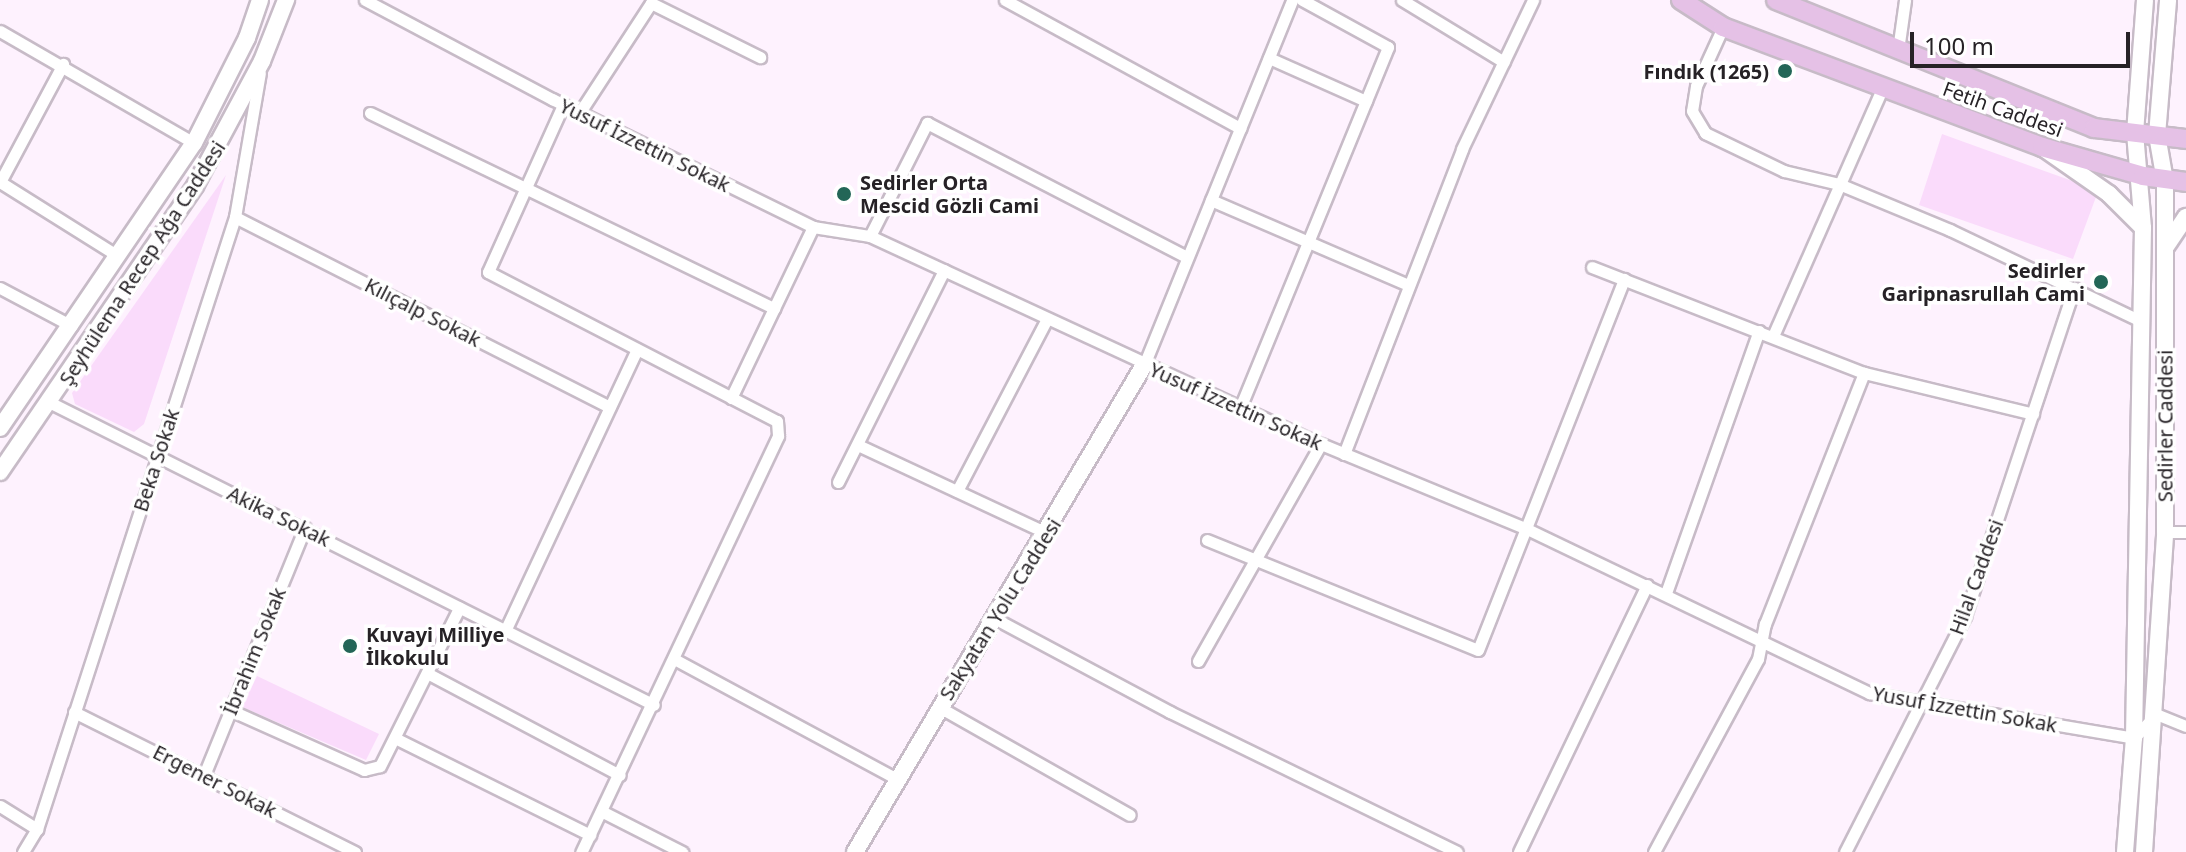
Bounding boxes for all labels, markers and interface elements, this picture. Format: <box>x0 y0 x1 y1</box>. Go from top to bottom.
scale bar <box>1914 16 2134 66</box>
text: 100 m <box>1924 29 1994 62</box>
place label: Fındık (1265) <box>1644 59 1769 83</box>
marker: Fındık (1265) <box>1776 62 1794 80</box>
street label: Fetih Caddesi <box>1940 76 2066 142</box>
street label: Yusuf İzzettin Sokak <box>556 93 734 197</box>
street label: Şeyhülema Recep Ağa Caddesi <box>54 136 230 390</box>
place label: Sedirler Orta Mescid Gözli Cami <box>860 170 1039 217</box>
marker: Sedirler Orta Mescid Gözli Cami <box>835 185 853 203</box>
place label: Sedirler Garipnasrullah Cami <box>1882 258 2085 305</box>
street label: Kılıçalp Sokak <box>361 272 485 352</box>
marker: Sedirler Garipnasrullah Cami <box>2092 273 2110 291</box>
street label: Sedirler Caddesi <box>2153 350 2177 502</box>
street label: Yusuf İzzettin Sokak <box>1146 357 1326 455</box>
street label: Beka Sokak <box>128 405 184 515</box>
street label: Akika Sokak <box>224 481 334 551</box>
street label: Sakyatan Yolu Caddesi <box>934 514 1066 704</box>
street label: Hilal Caddesi <box>1944 516 2008 638</box>
street label: İbrahim Sokak <box>218 584 290 718</box>
place label: Kuvayi Milliye İlkokulu <box>366 622 504 669</box>
marker: Kuvayi Milliye İlkokulu <box>341 637 359 655</box>
street label: Yusuf İzzettin Sokak <box>1871 681 2059 737</box>
street label: Ergener Sokak <box>149 740 281 822</box>

